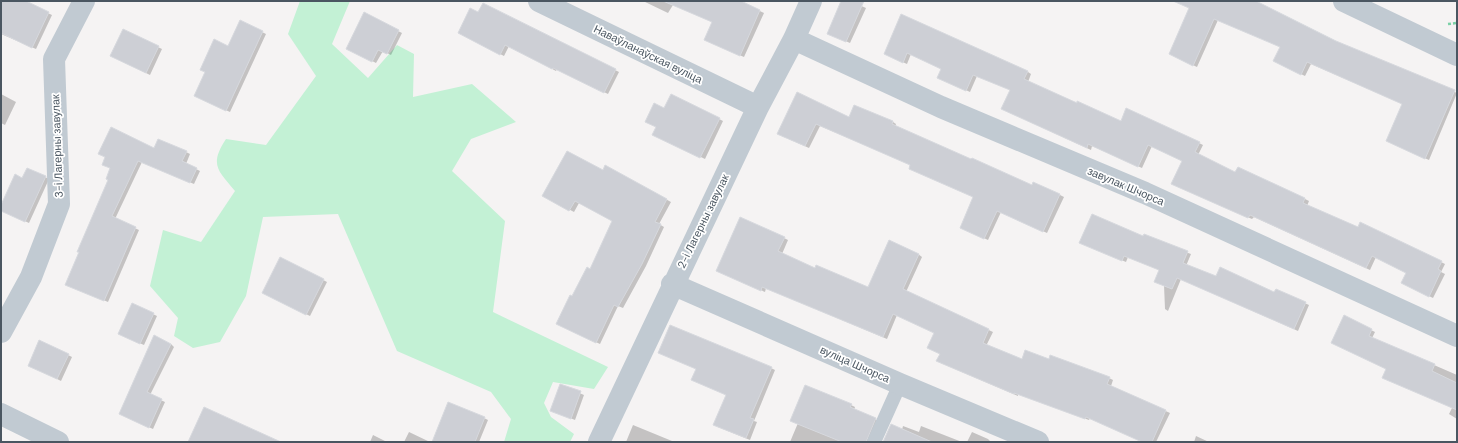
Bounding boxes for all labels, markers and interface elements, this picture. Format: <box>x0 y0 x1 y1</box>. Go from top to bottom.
street label: Наваўланаўская вуліца <box>591 22 705 87</box>
street label: 3-і Лагерны завулак <box>48 94 66 198</box>
street label: завулак Шчорса <box>1086 164 1167 209</box>
street label: 2-і Лагерны завулак <box>674 171 732 270</box>
street label: вуліца Шчорса <box>818 342 893 386</box>

